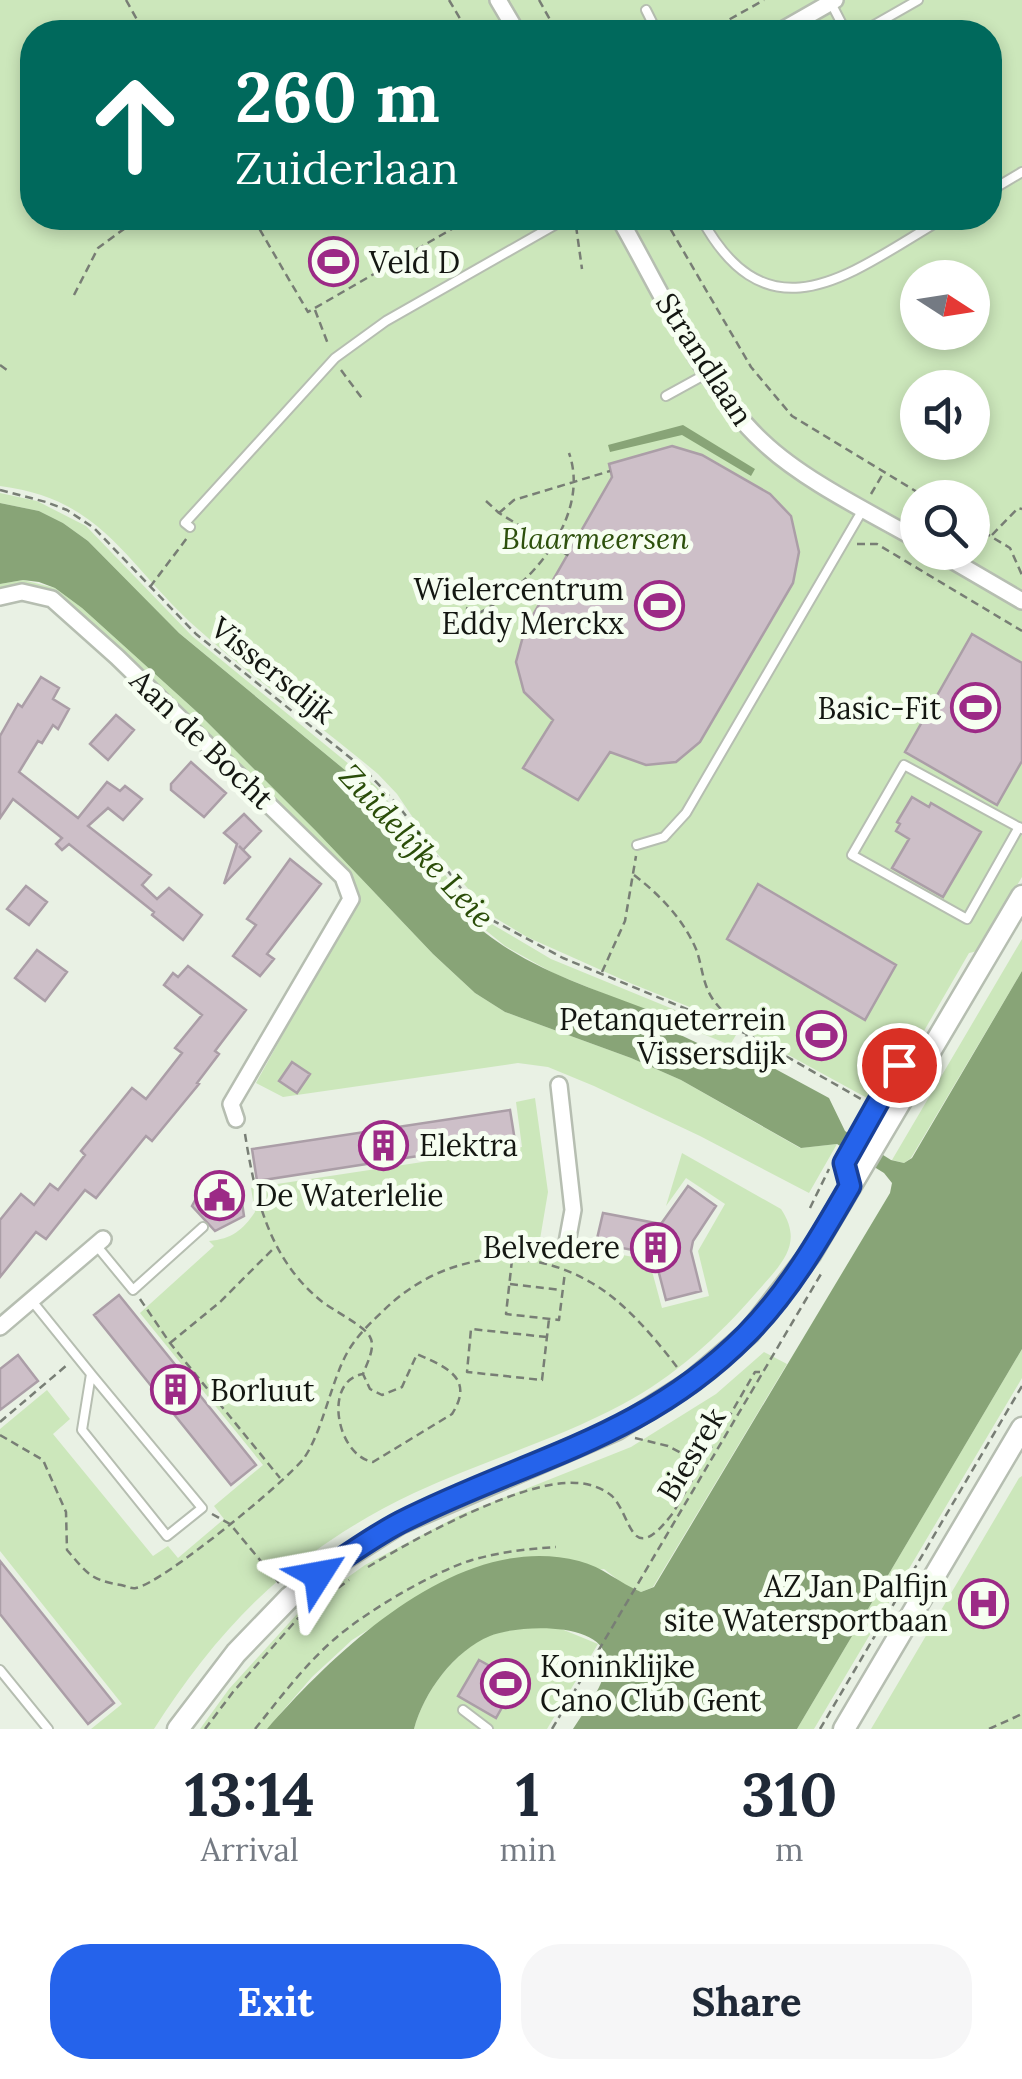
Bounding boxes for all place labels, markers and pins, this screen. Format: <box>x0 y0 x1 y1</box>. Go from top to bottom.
sports icon: Veld D <box>308 236 360 288</box>
place label: Veld D <box>368 243 460 281</box>
place label: Wielercentrum Eddy Merckx <box>413 570 624 643</box>
sports icon: Wielercentrum Eddy Merckx <box>633 580 685 632</box>
sports icon: Basic-Fit <box>950 682 1002 734</box>
place label: Basic-Fit <box>818 689 941 727</box>
place label: Petanqueterrein Vissersdijk <box>559 1000 786 1073</box>
sports icon: Petanqueterrein Vissersdijk <box>795 1010 847 1062</box>
pin <box>857 1023 942 1108</box>
building icon: Elektra <box>358 1119 410 1171</box>
place label: Elektra <box>419 1126 518 1164</box>
public building icon: De Waterlelie <box>194 1169 246 1221</box>
place label: De Waterlelie <box>255 1176 443 1214</box>
building icon: Belvedere <box>629 1221 681 1273</box>
place label: Belvedere <box>483 1228 620 1266</box>
building icon: Borluut <box>149 1364 201 1416</box>
place label: Borluut <box>210 1371 315 1409</box>
place label: AZ Jan Palfijn site Watersportbaan <box>664 1567 948 1639</box>
hospital icon: AZ Jan Palfijn site Watersportbaan <box>957 1577 1009 1629</box>
place label: Koninklijke Cano Club Gent <box>540 1647 762 1719</box>
sports icon: Koninklijke Cano Club Gent <box>479 1657 531 1709</box>

